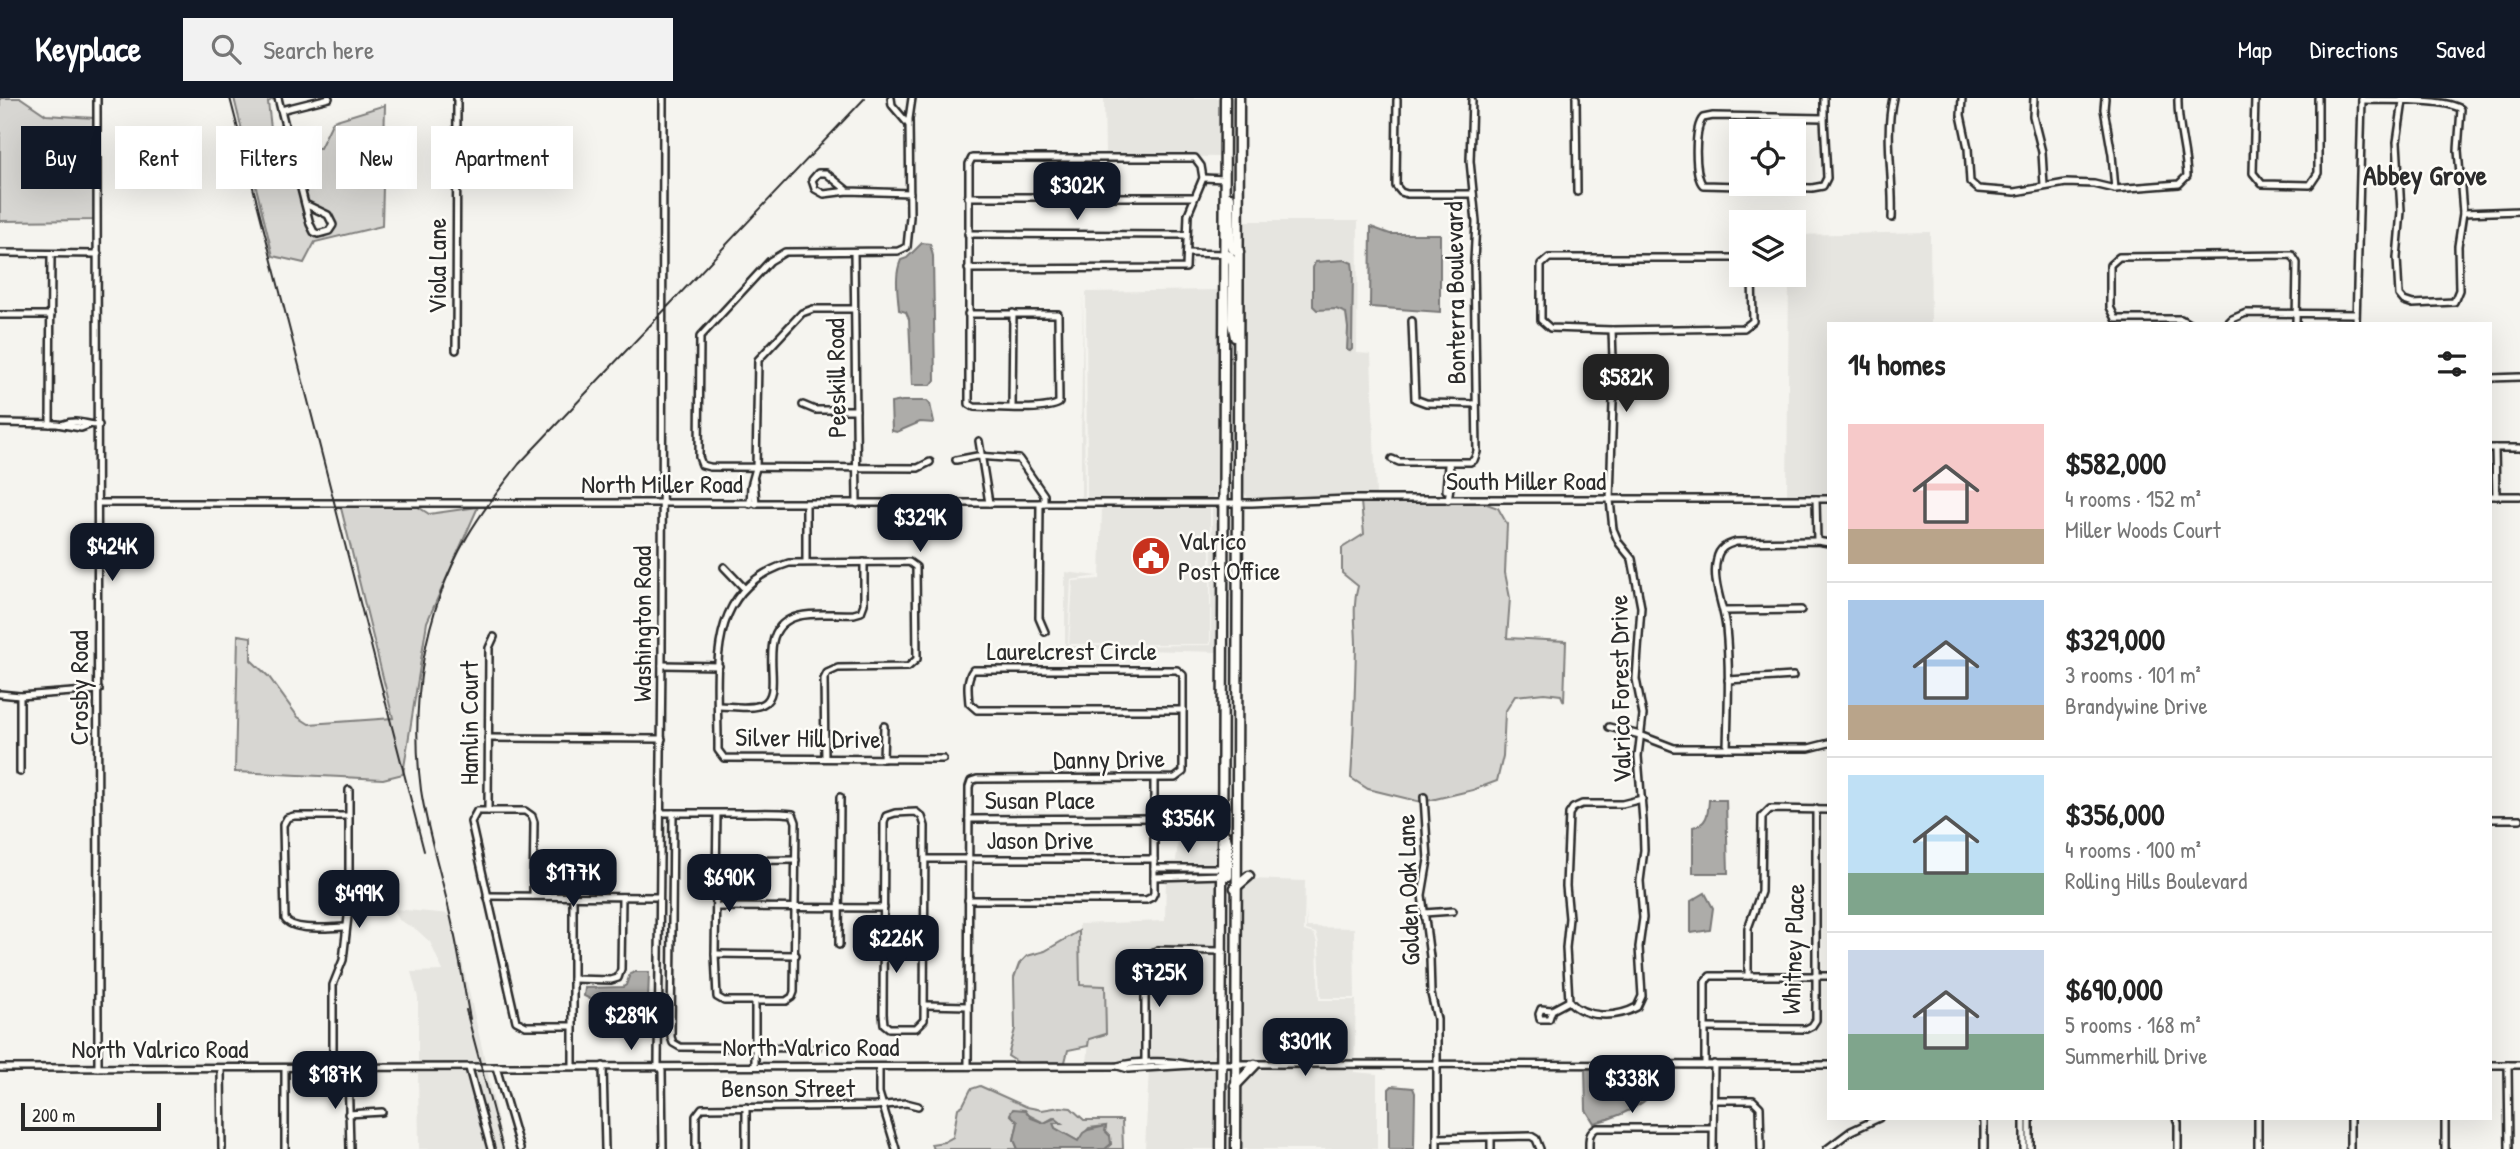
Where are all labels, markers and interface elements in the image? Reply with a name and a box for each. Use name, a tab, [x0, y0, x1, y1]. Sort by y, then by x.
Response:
search box	[183, 18, 673, 81]
text: Keyplace	[35, 27, 141, 71]
icon: search	[207, 30, 245, 68]
text: Search here	[263, 32, 374, 67]
text: Map	[2238, 33, 2272, 65]
text: Directions	[2310, 33, 2398, 65]
text: Saved	[2436, 33, 2485, 65]
map controls	[1729, 119, 1806, 287]
button: locate	[1729, 119, 1806, 196]
chip: Buy	[21, 126, 101, 189]
chip: Rent	[115, 126, 202, 189]
chip: Filters	[216, 126, 322, 189]
chip: New	[336, 126, 417, 189]
chip: Apartment	[431, 126, 573, 189]
district label: Abbey Grove	[2363, 156, 2488, 195]
pin: $302K	[1028, 162, 1126, 222]
text: $302K	[1049, 169, 1105, 200]
street label: Bonterra Boulevard	[1435, 201, 1474, 385]
button: layers	[1729, 210, 1806, 287]
street label: Viola Lane	[419, 218, 454, 314]
street label: Peeskill Road	[817, 318, 854, 438]
text: 14 homes	[1848, 344, 1946, 384]
icon: filters	[2433, 345, 2471, 383]
pin: $582K	[1577, 354, 1675, 414]
text: $582K	[1599, 361, 1653, 392]
text: $582,000	[2065, 443, 2166, 483]
icon: home	[1904, 452, 1988, 536]
street label: South Miller Road	[1446, 463, 1606, 498]
street label: North Miller Road	[581, 466, 743, 501]
text: 4 rooms · 152 m²	[2065, 483, 2201, 514]
pin: $329K	[871, 494, 969, 554]
text: $329K	[893, 501, 947, 532]
text: Miller Woods Court	[2065, 514, 2221, 545]
place label: Valrico Post Office	[1178, 523, 1280, 588]
pin: $424K	[63, 524, 161, 583]
text: $424K	[86, 530, 138, 561]
public building icon: Valrico Post Office	[1130, 535, 1172, 577]
street label: Washington Road	[624, 546, 659, 702]
street label: Valrico Forest Drive	[1600, 594, 1639, 784]
text: $329,000	[2065, 619, 2165, 659]
icon: home	[1904, 628, 1988, 712]
street label: Crosby Road	[61, 630, 96, 746]
street label: Laurelcrest Circle	[987, 633, 1157, 668]
text: 3 rooms · 101 m²	[2065, 659, 2201, 690]
street label: Hamlin Court	[451, 660, 486, 785]
text: Brandywine Drive	[2065, 690, 2208, 721]
street label: Silver Hill Drive	[735, 719, 881, 756]
street label: Danny Drive	[1053, 740, 1165, 777]
street label: Susan Place	[985, 782, 1095, 817]
text: $356,000	[2065, 794, 2165, 834]
pin: $356K	[1139, 796, 1237, 855]
text: $356K	[1162, 802, 1214, 833]
icon: home	[1904, 803, 1988, 887]
street label: Golden Oak Lane	[1387, 814, 1428, 966]
street label: Jason Drive	[987, 822, 1093, 857]
text: 4 rooms · 100 m²	[2065, 834, 2201, 865]
pin: $177K	[524, 850, 622, 909]
pin: $690K	[680, 854, 778, 914]
text: $177K	[546, 856, 600, 887]
text: $690K	[703, 861, 755, 892]
text: Rolling Hills Boulevard	[2065, 865, 2247, 896]
pin: $499K	[310, 870, 408, 930]
text: $499K	[334, 877, 384, 908]
street label: Whitney Place	[1773, 883, 1812, 1015]
pin: $226K	[847, 916, 945, 975]
text: $226K	[869, 922, 923, 953]
pin: $725K	[1110, 950, 1208, 1009]
text: $725K	[1131, 956, 1187, 987]
text: $690,000	[2065, 969, 2163, 1009]
icon: home	[1904, 978, 1988, 1062]
pin: $289K	[582, 992, 680, 1052]
text: $289K	[605, 999, 657, 1030]
text: 5 rooms · 168 m²	[2065, 1009, 2201, 1040]
pin: $301K	[1256, 1018, 1354, 1078]
text: $301K	[1279, 1025, 1331, 1056]
street label: North Valrico Road	[723, 1029, 899, 1064]
street label: North Valrico Road	[72, 1031, 248, 1066]
text: Summerhill Drive	[2065, 1040, 2207, 1071]
pin: $187K	[286, 1052, 384, 1111]
pin: $338K	[1583, 1056, 1681, 1115]
text: $187K	[308, 1058, 362, 1089]
text: $338K	[1605, 1062, 1659, 1093]
street label: Benson Street	[721, 1070, 856, 1105]
scale bar	[21, 1100, 161, 1132]
text: 200 m	[32, 1102, 75, 1128]

